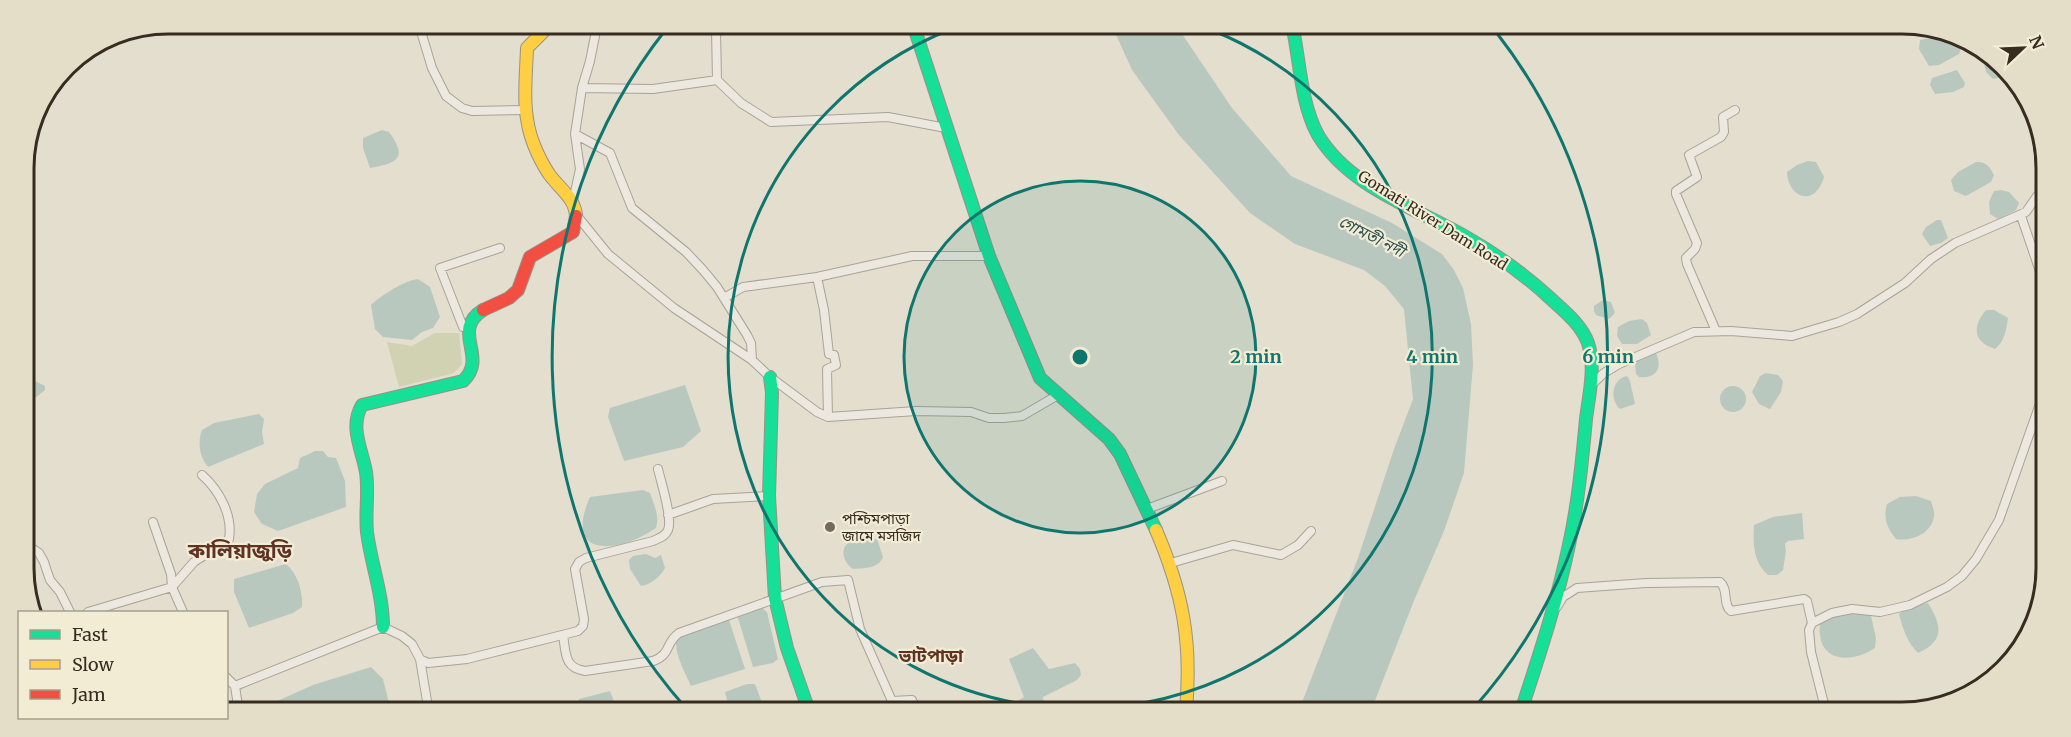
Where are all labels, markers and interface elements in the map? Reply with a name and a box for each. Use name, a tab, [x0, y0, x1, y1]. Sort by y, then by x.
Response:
north arrow	[1993, 18, 2053, 78]
text: N	[2025, 32, 2049, 52]
street label: Gomati River Dam Road	[1355, 166, 1511, 274]
water label: গোমতী নদী	[1336, 211, 1411, 262]
text: 2 min	[1230, 345, 1282, 368]
text: 4 min	[1406, 345, 1458, 368]
text: 6 min	[1582, 345, 1634, 368]
centre of rings	[1070, 347, 1090, 367]
place label: পশ্চিমপাড়া জামে মসজিদ	[841, 509, 922, 545]
marker: পশ্চিমপাড়া জামে মসজিদ	[823, 520, 837, 534]
district label: কালিয়াজুড়ি	[187, 537, 293, 564]
legend	[18, 611, 228, 719]
text: Fast	[72, 623, 108, 646]
district label: ভাটপাড়া	[898, 644, 964, 667]
text: Slow	[72, 653, 115, 676]
text: Jam	[71, 683, 106, 706]

